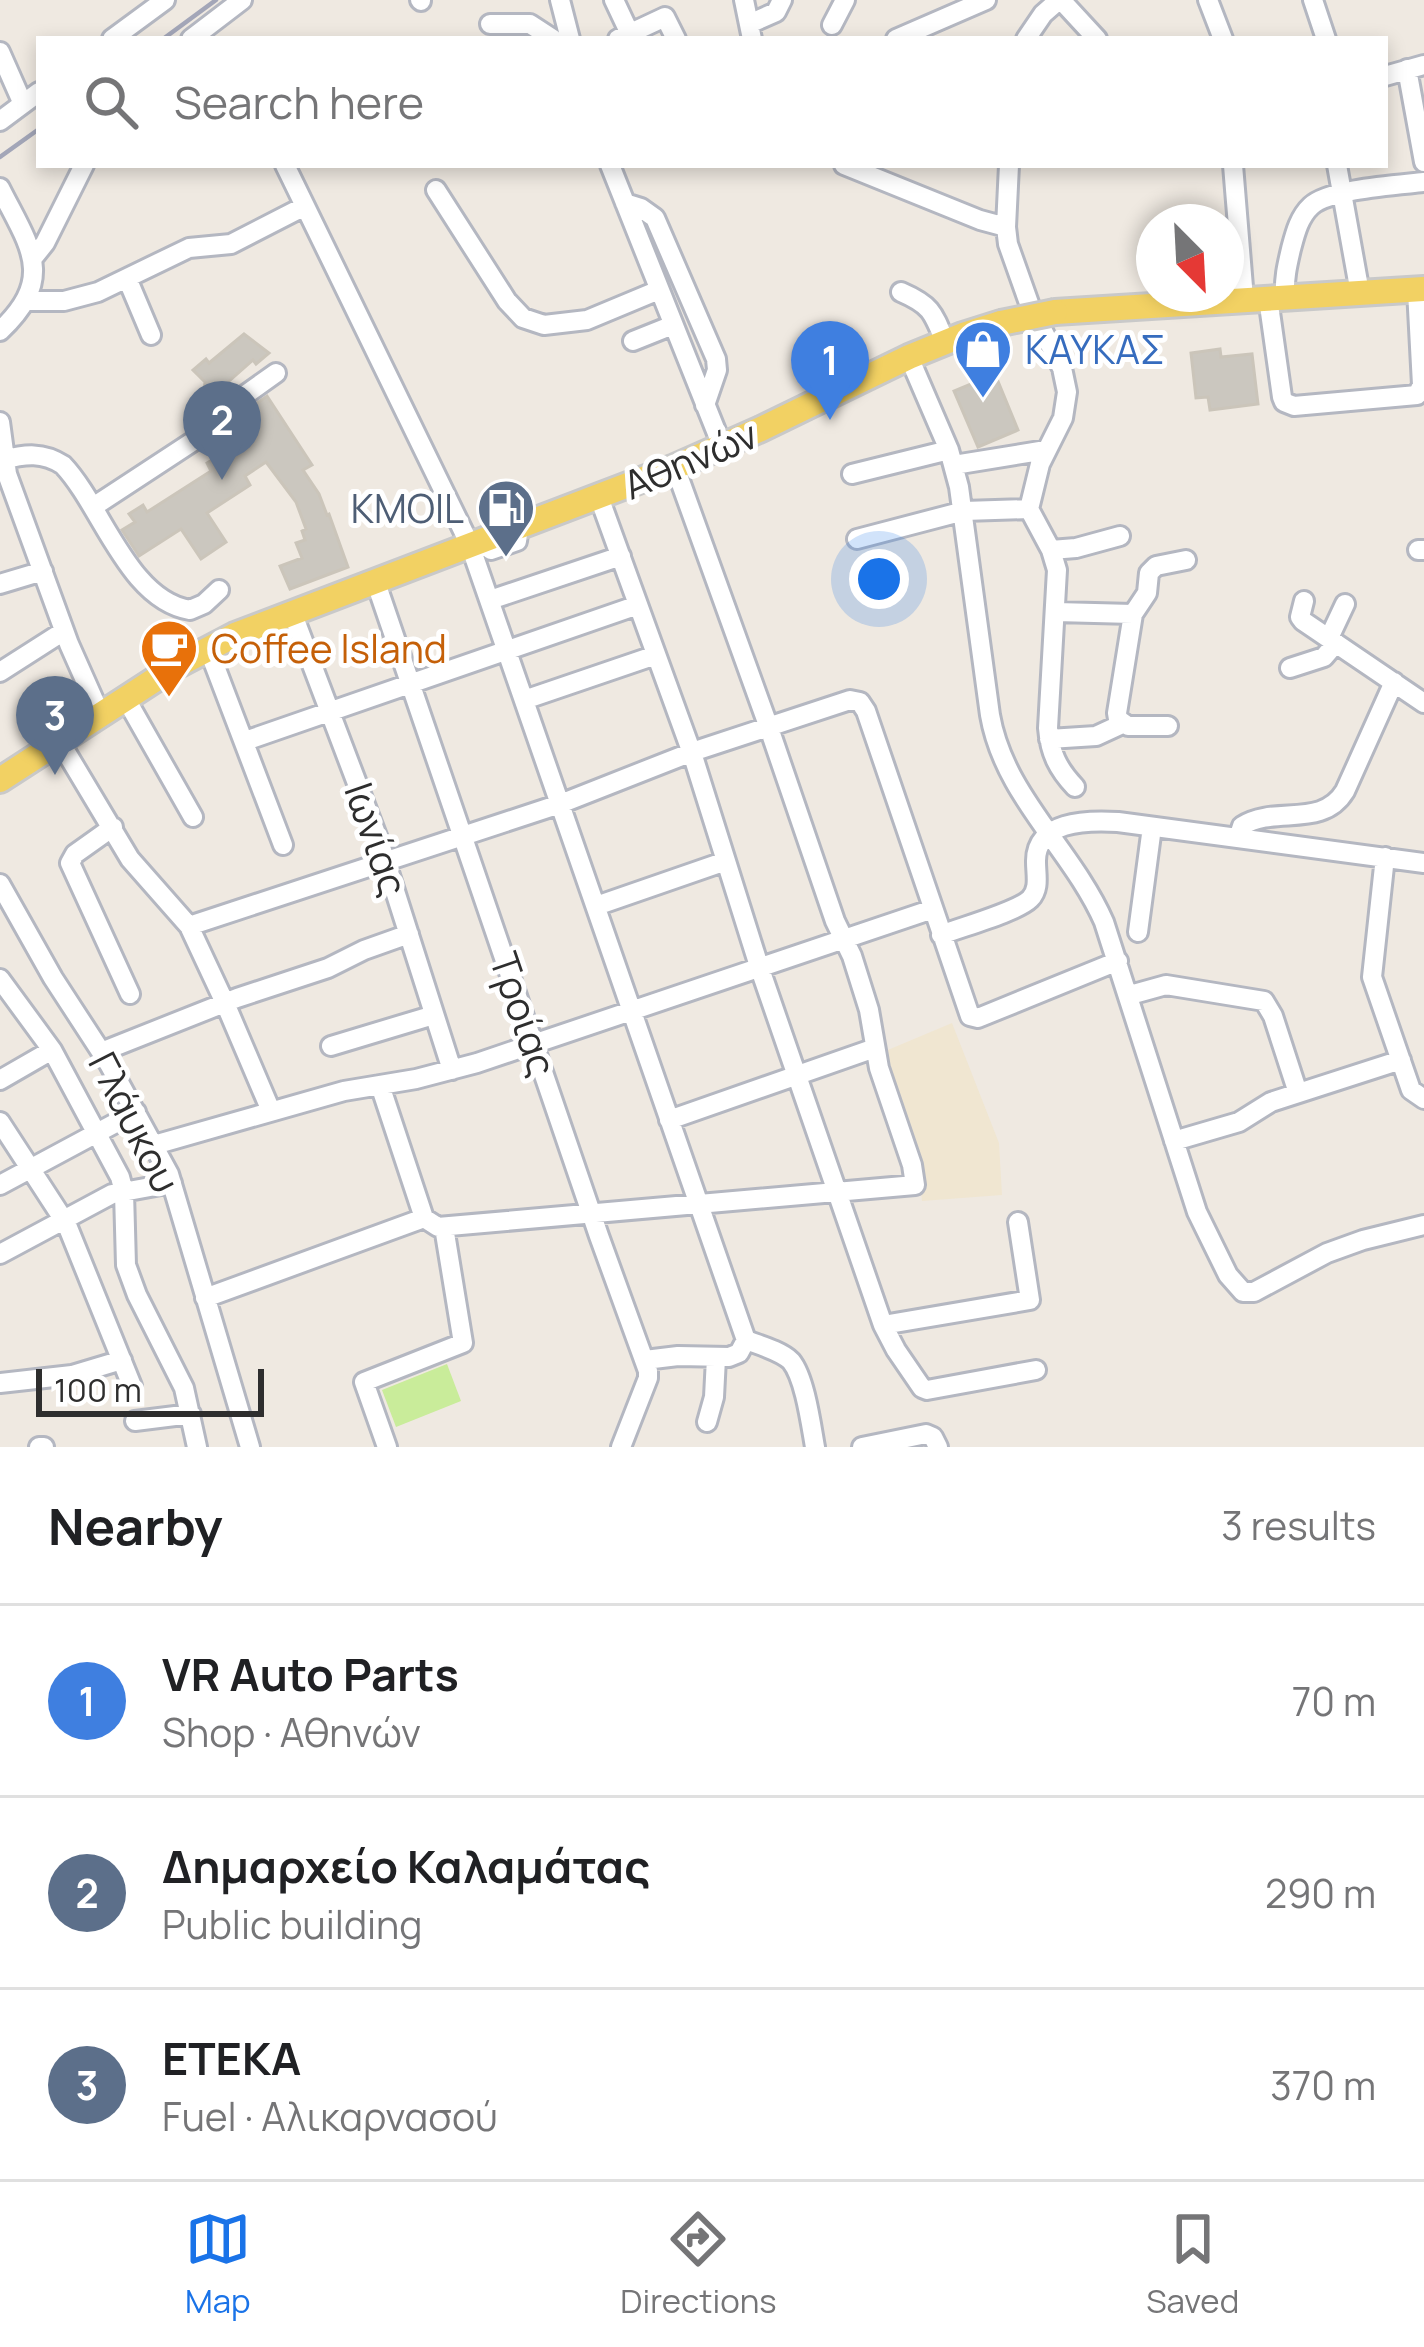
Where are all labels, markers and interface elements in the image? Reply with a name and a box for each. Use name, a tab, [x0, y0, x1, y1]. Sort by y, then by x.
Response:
search box	[36, 36, 1388, 168]
icon: search	[78, 69, 144, 135]
text: Search here	[174, 71, 424, 133]
north arrow	[1136, 204, 1244, 312]
shop icon: ΚΑΥΚΑΣ	[952, 318, 1014, 400]
pin: 1	[791, 321, 869, 420]
place label: ΚΑΥΚΑΣ	[1025, 322, 1165, 376]
pin: 2	[183, 381, 261, 480]
street label: Αθηνών	[615, 407, 766, 511]
fuel station icon: KMOIL	[475, 477, 537, 559]
place label: KMOIL	[351, 481, 464, 535]
your location	[849, 549, 909, 609]
cafe icon: Coffee Island	[138, 617, 200, 699]
place label: Coffee Island	[211, 621, 447, 675]
pin: 3	[16, 676, 94, 775]
street label: Ιωνίας	[333, 775, 421, 903]
street label: Τροίας	[478, 945, 570, 1083]
street label: Γλάυκου	[77, 1042, 193, 1202]
scale bar	[36, 1363, 264, 1416]
text: 100 m	[54, 1367, 142, 1412]
text: Nearby	[48, 1491, 223, 1560]
text: 3 results	[1221, 1498, 1376, 1552]
text: VR Auto Parts	[162, 1643, 459, 1705]
text: 1	[78, 1674, 96, 1728]
text: 70 m	[1292, 1674, 1376, 1728]
text: Shop · Αθηνών	[162, 1705, 421, 1759]
text: Δημαρχείο Καλαμάτας	[162, 1835, 650, 1897]
text: 2	[75, 1866, 99, 1920]
text: 290 m	[1265, 1866, 1376, 1920]
text: Public building	[162, 1897, 422, 1951]
text: ΕΤΕΚΑ	[162, 2027, 301, 2089]
text: 3	[76, 2058, 98, 2112]
text: 370 m	[1270, 2058, 1376, 2112]
text: Fuel · Αλικαρνασού	[162, 2089, 498, 2143]
tab: Map	[185, 2206, 251, 2323]
tab: Directions	[620, 2206, 777, 2323]
tab: Saved	[1146, 2206, 1239, 2323]

